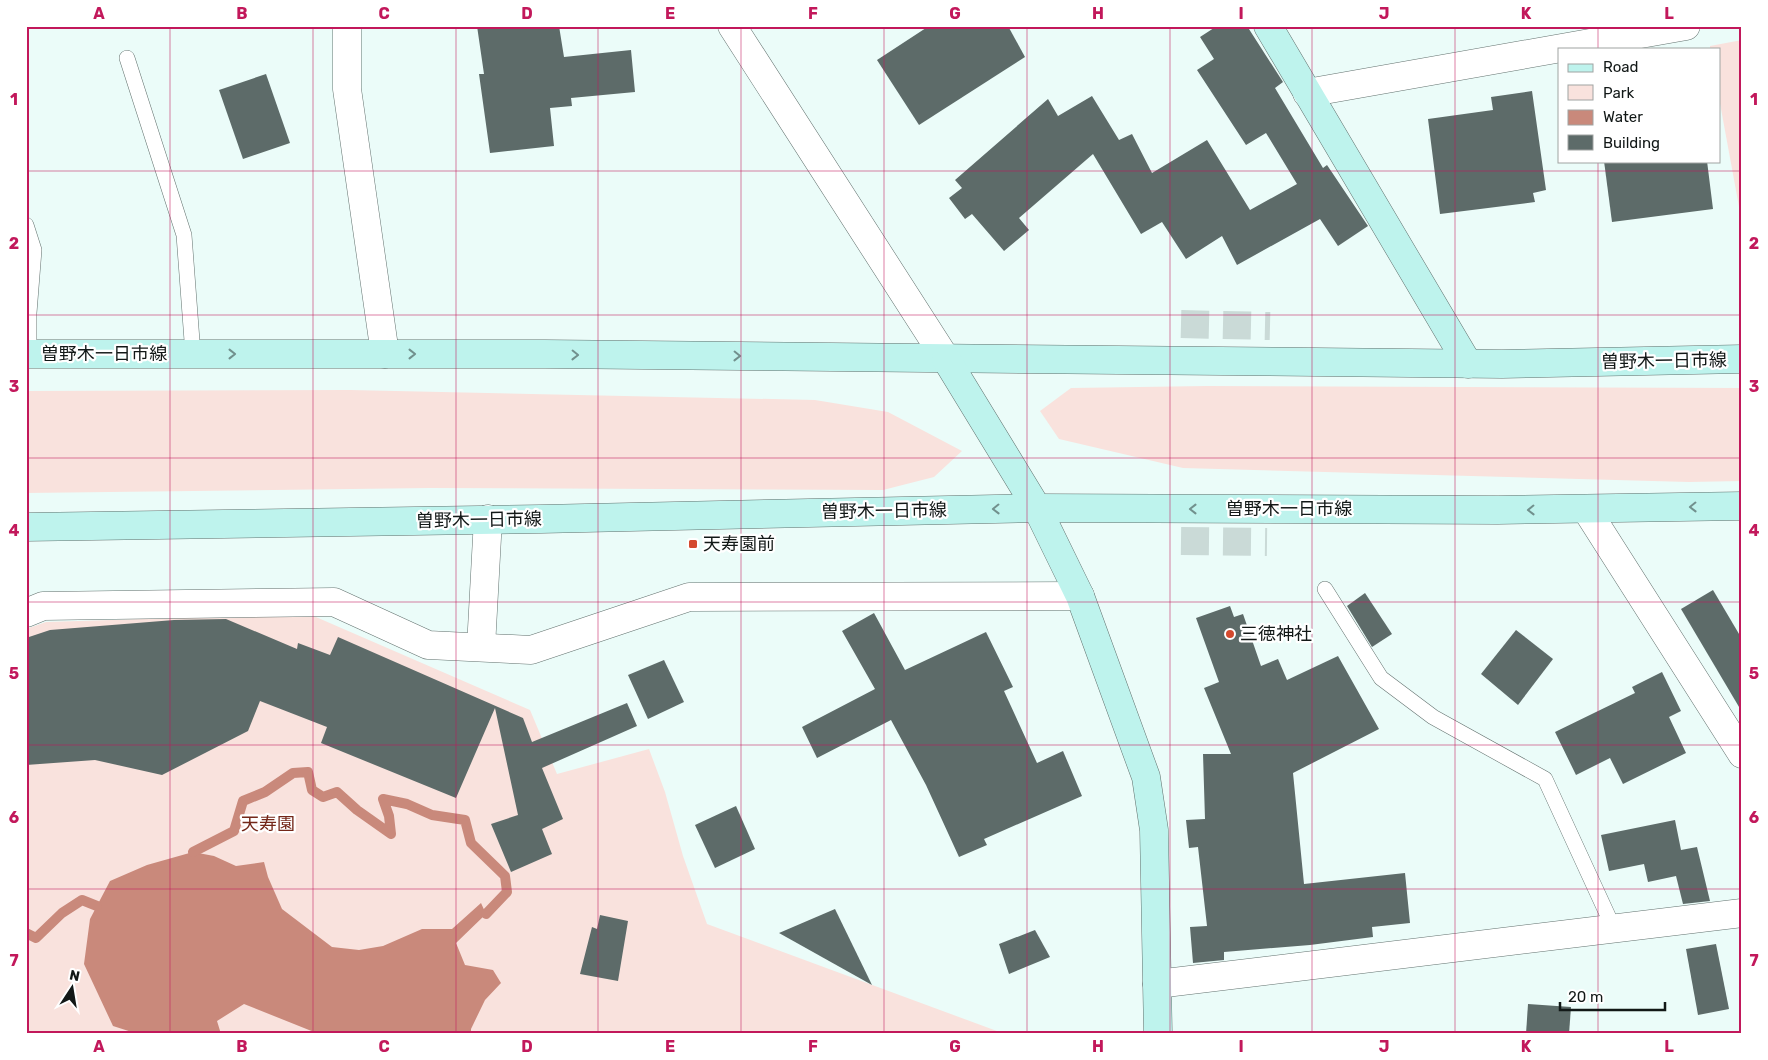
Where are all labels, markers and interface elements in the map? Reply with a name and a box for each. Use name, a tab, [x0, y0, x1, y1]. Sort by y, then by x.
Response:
text: A	[93, 4, 105, 23]
text: B	[236, 4, 248, 23]
text: C	[378, 4, 390, 23]
text: D	[521, 4, 533, 23]
text: E	[665, 4, 675, 23]
text: F	[808, 4, 818, 23]
text: G	[949, 4, 961, 23]
text: H	[1092, 4, 1104, 23]
text: I	[1238, 4, 1244, 23]
text: J	[1379, 4, 1389, 23]
text: K	[1521, 4, 1532, 23]
text: L	[1664, 4, 1674, 23]
legend	[1558, 48, 1720, 162]
text: Road	[1603, 58, 1639, 76]
text: Park	[1603, 84, 1634, 102]
text: 1	[10, 90, 18, 109]
text: 1	[1750, 90, 1758, 109]
text: Water	[1603, 108, 1643, 126]
text: Building	[1603, 134, 1660, 152]
text: 2	[9, 234, 19, 253]
text: 2	[1749, 234, 1759, 253]
street label: 曽野木一日市線	[41, 343, 167, 365]
one-way arrow	[229, 349, 237, 359]
one-way arrow	[409, 349, 417, 359]
street label: 曽野木一日市線	[1601, 349, 1727, 373]
one-way arrow	[572, 350, 579, 360]
one-way arrow	[734, 351, 742, 362]
text: 3	[9, 377, 19, 396]
text: 3	[1749, 377, 1759, 396]
street label: 曽野木一日市線	[1226, 498, 1352, 520]
street label: 曽野木一日市線	[821, 499, 947, 523]
one-way arrow	[1689, 502, 1696, 512]
one-way arrow	[991, 504, 999, 514]
one-way arrow	[1189, 504, 1196, 514]
one-way arrow	[1526, 505, 1534, 515]
street label: 曽野木一日市線	[416, 508, 542, 532]
text: 4	[9, 521, 20, 540]
text: 4	[1749, 521, 1760, 540]
place label: 天寿園前	[703, 533, 775, 555]
marker: 天寿園前	[687, 538, 699, 550]
place label: 三徳神社	[1240, 623, 1312, 645]
marker: 三徳神社	[1224, 628, 1236, 640]
text: 5	[9, 664, 19, 683]
text: 5	[1749, 664, 1759, 683]
text: 6	[9, 808, 19, 827]
text: 6	[1749, 808, 1759, 827]
park label: 天寿園	[241, 813, 295, 835]
text: 7	[9, 951, 19, 970]
text: 7	[1749, 951, 1759, 970]
north arrow	[48, 962, 98, 1012]
text: N	[68, 966, 81, 985]
scale bar	[1560, 980, 1666, 1012]
text: 20 m	[1568, 988, 1603, 1006]
text: A	[93, 1037, 105, 1056]
text: B	[236, 1037, 248, 1056]
text: C	[378, 1037, 390, 1056]
text: D	[521, 1037, 533, 1056]
text: E	[665, 1037, 675, 1056]
text: F	[808, 1037, 818, 1056]
text: G	[949, 1037, 961, 1056]
text: H	[1092, 1037, 1104, 1056]
text: I	[1238, 1037, 1244, 1056]
text: J	[1379, 1037, 1389, 1056]
text: K	[1521, 1037, 1532, 1056]
text: L	[1664, 1037, 1674, 1056]

